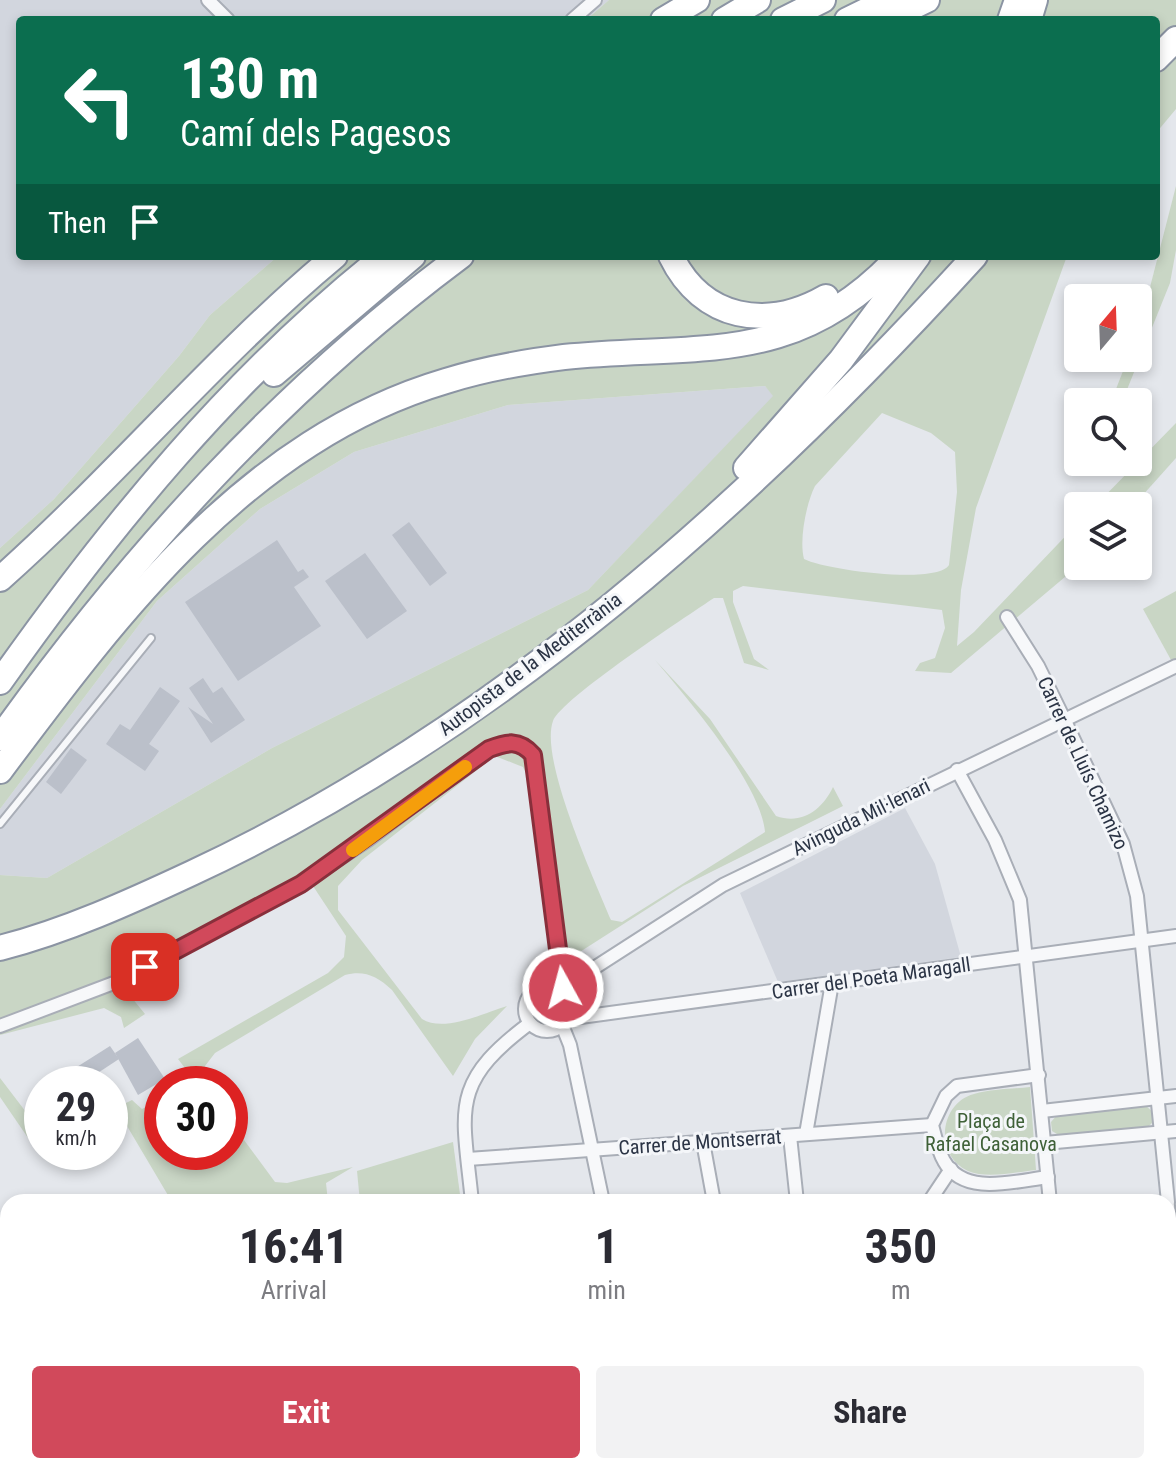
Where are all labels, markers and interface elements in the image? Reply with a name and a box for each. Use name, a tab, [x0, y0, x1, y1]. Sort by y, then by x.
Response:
text: 130 m	[180, 46, 319, 112]
icon: left	[48, 48, 152, 152]
text: Camí dels Pagesos	[180, 113, 452, 155]
icon: arrive	[123, 200, 167, 244]
text: Then	[48, 205, 107, 240]
north arrow	[1064, 284, 1152, 372]
map controls	[1064, 284, 1152, 580]
button: search	[1064, 388, 1152, 476]
button: layers	[1064, 492, 1152, 580]
street label: Autopista de la Mediterrània	[434, 587, 626, 741]
street label: Carrer de Lluís Chamizo	[1032, 673, 1134, 853]
street label: Avinguda Mil·lenari	[788, 773, 934, 861]
pin	[111, 933, 179, 1001]
icon: arrive	[123, 945, 167, 989]
position arrow	[521, 946, 605, 1030]
street label: Carrer del Poeta Maragall	[770, 952, 972, 1004]
speed limit sign: 30	[144, 1066, 248, 1170]
text: 29	[56, 1084, 96, 1131]
park label: Plaça de Rafael Casanova	[925, 1109, 1057, 1156]
street label: Carrer de Montserrat	[618, 1124, 782, 1160]
text: km/h	[55, 1126, 97, 1150]
text: 16:41	[239, 1218, 349, 1275]
text: 1	[595, 1218, 619, 1275]
text: 350	[864, 1218, 937, 1275]
text: Arrival	[261, 1275, 327, 1305]
text: min	[588, 1275, 626, 1305]
text: m	[891, 1275, 911, 1305]
button: Exit	[32, 1366, 580, 1458]
button: Share	[596, 1366, 1144, 1458]

